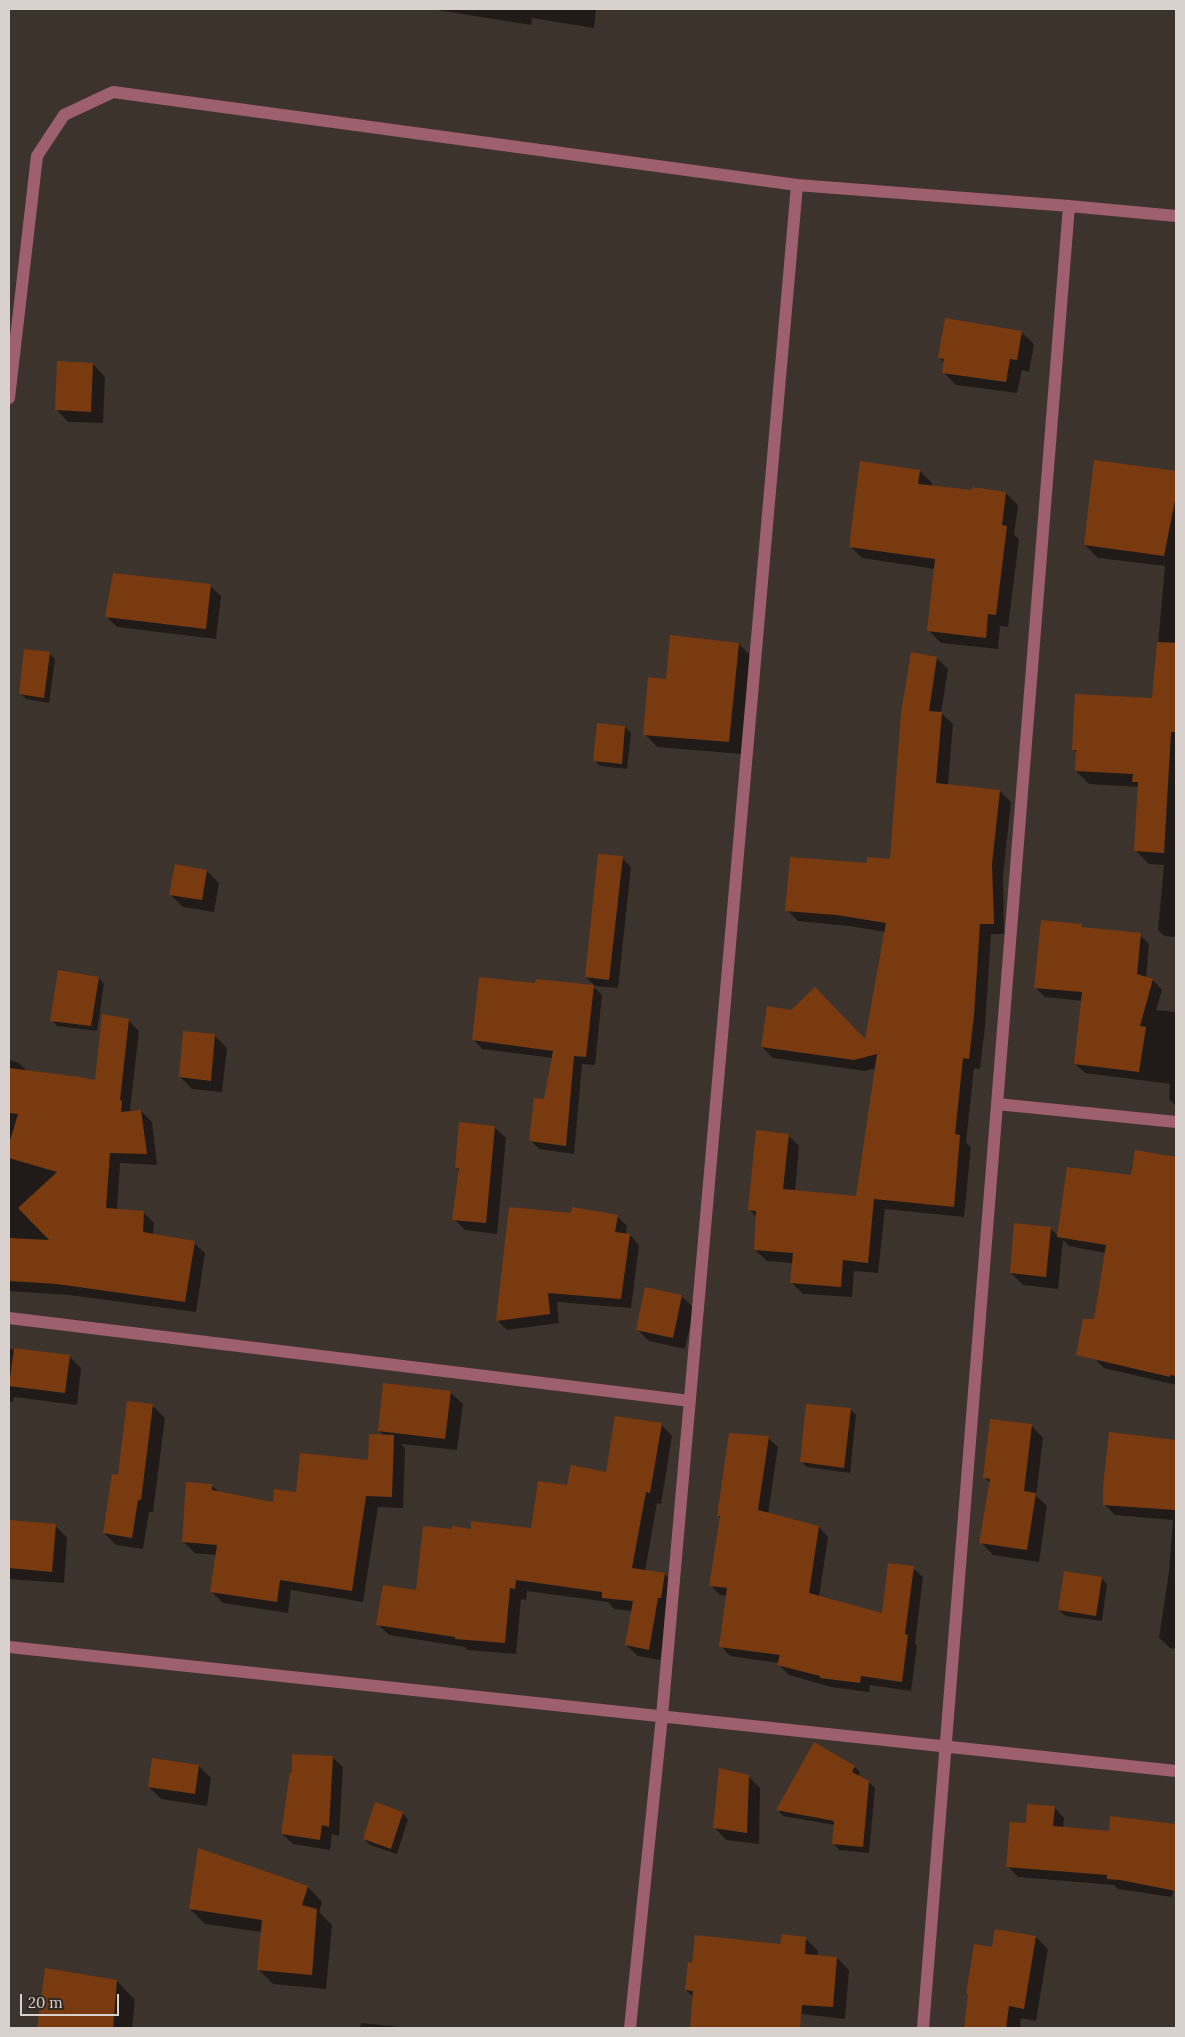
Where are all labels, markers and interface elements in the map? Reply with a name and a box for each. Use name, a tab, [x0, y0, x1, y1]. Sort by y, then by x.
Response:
scale bar	[22, 1984, 121, 2016]
text: 20 m	[28, 1993, 63, 2012]

